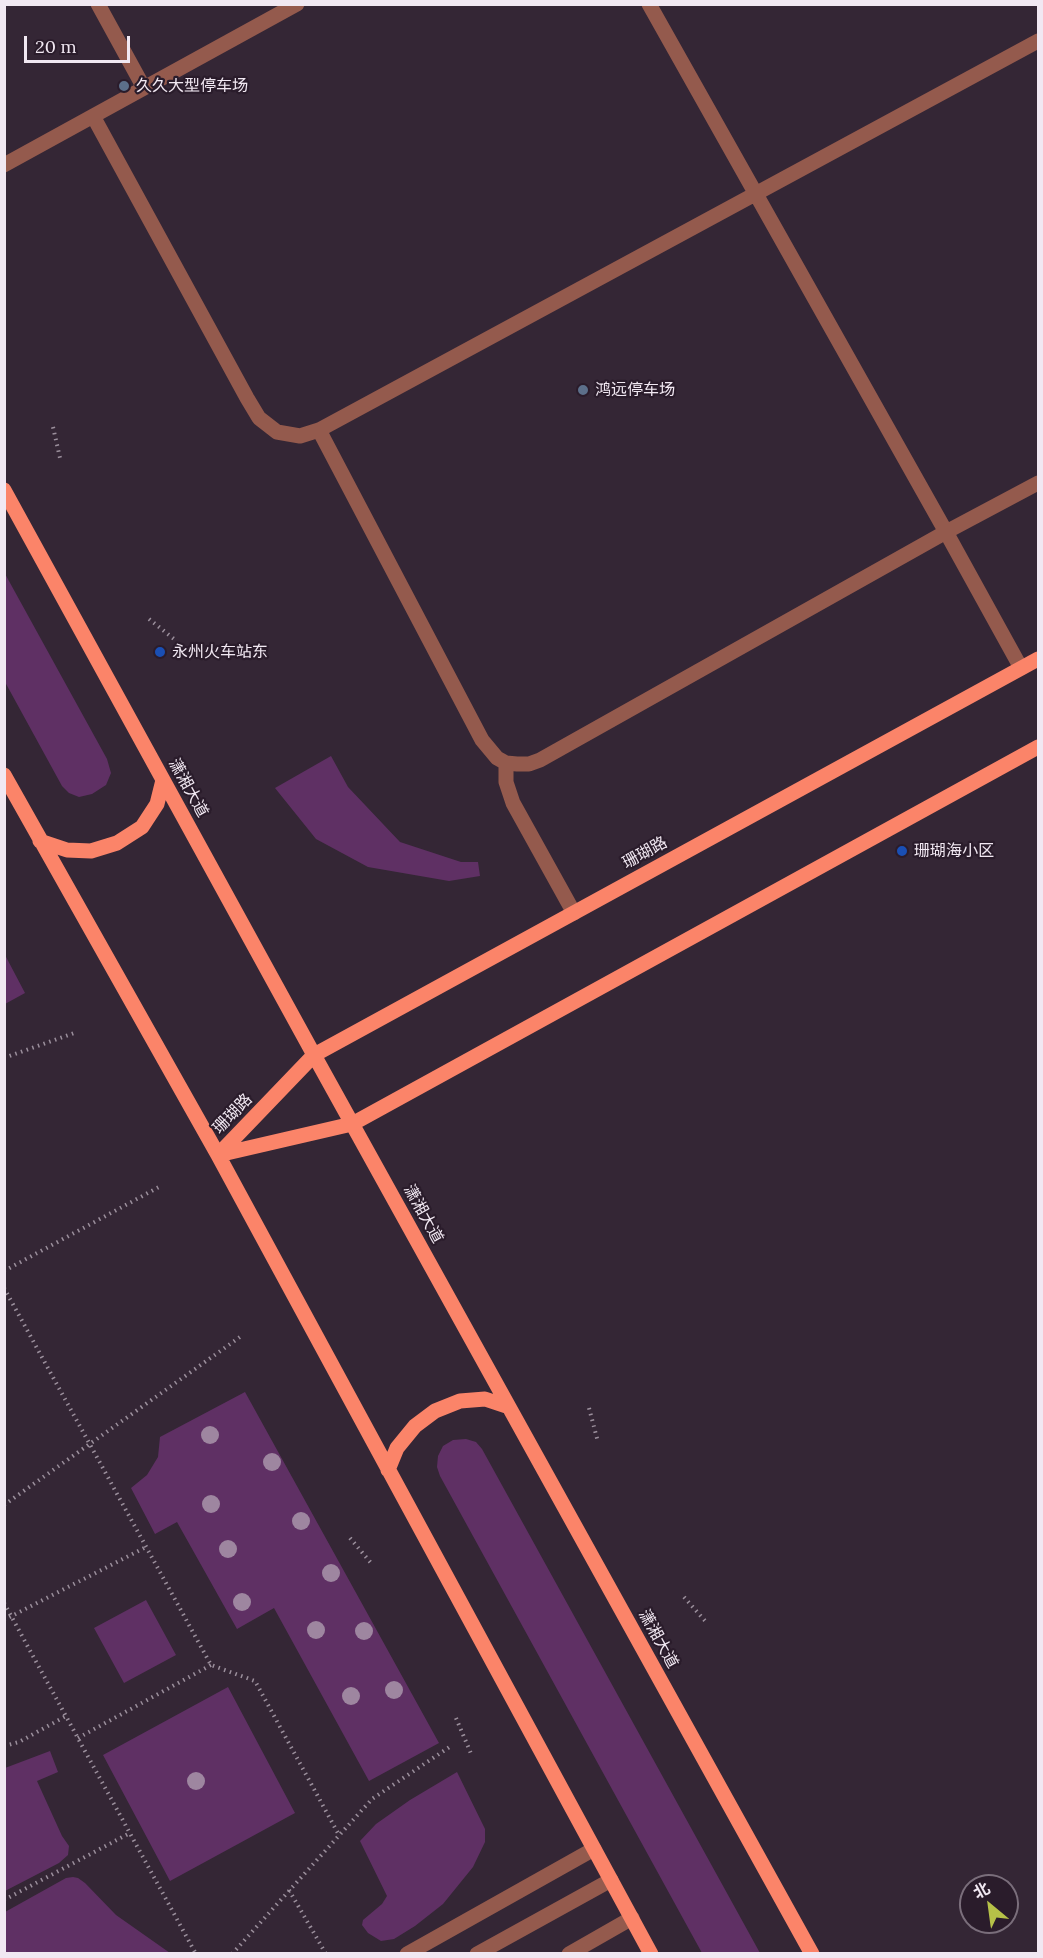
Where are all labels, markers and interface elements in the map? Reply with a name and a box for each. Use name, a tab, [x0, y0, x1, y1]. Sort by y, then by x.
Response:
scale bar	[27, 24, 134, 62]
text: 20 m	[35, 35, 77, 58]
place label: 久久大型停车场	[136, 76, 248, 96]
marker: 久久大型停车场	[117, 79, 131, 93]
place label: 鸿远停车场	[595, 380, 675, 400]
marker: 鸿远停车场	[576, 383, 590, 397]
place label: 永州火车站东	[172, 642, 268, 662]
marker: 永州火车站东	[153, 645, 167, 659]
street label: 潇湘大道	[164, 755, 212, 821]
street label: 珊瑚路	[619, 833, 671, 873]
place label: 珊瑚海小区	[914, 841, 994, 861]
marker: 珊瑚海小区	[895, 844, 909, 858]
street label: 珊瑚路	[209, 1090, 257, 1138]
street label: 潇湘大道	[399, 1181, 447, 1247]
street label: 潇湘大道	[634, 1606, 682, 1672]
north arrow	[959, 1874, 1019, 1934]
text: 北	[969, 1877, 993, 1903]

